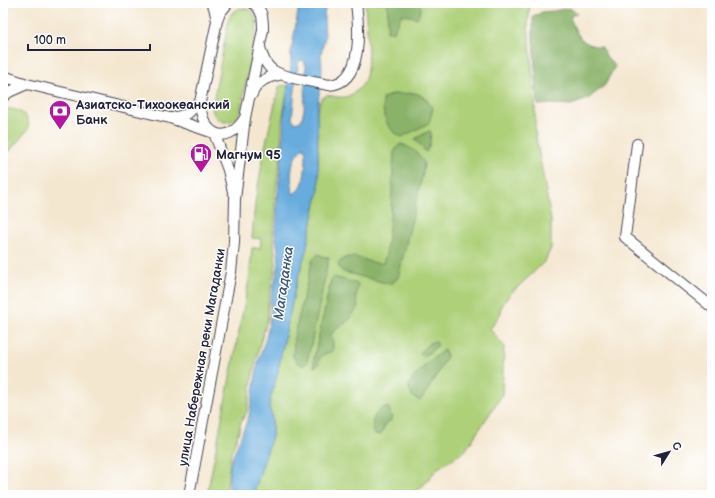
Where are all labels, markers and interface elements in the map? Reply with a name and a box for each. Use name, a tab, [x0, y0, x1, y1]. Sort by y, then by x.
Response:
scale bar	[28, 26, 150, 52]
text: 100 m	[34, 33, 66, 48]
place label: Азиатско-Тихоокеанский Банк	[75, 97, 230, 128]
bank icon: Азиатско-Тихоокеанский Банк	[47, 98, 73, 131]
fuel station icon: Магнум 95	[188, 141, 214, 174]
place label: Магнум 95	[216, 147, 281, 163]
water label: Магаданка	[270, 245, 297, 321]
street label: улица Набережная реки Магаданки	[175, 247, 229, 467]
north arrow	[649, 432, 689, 472]
text: С	[669, 439, 684, 454]

